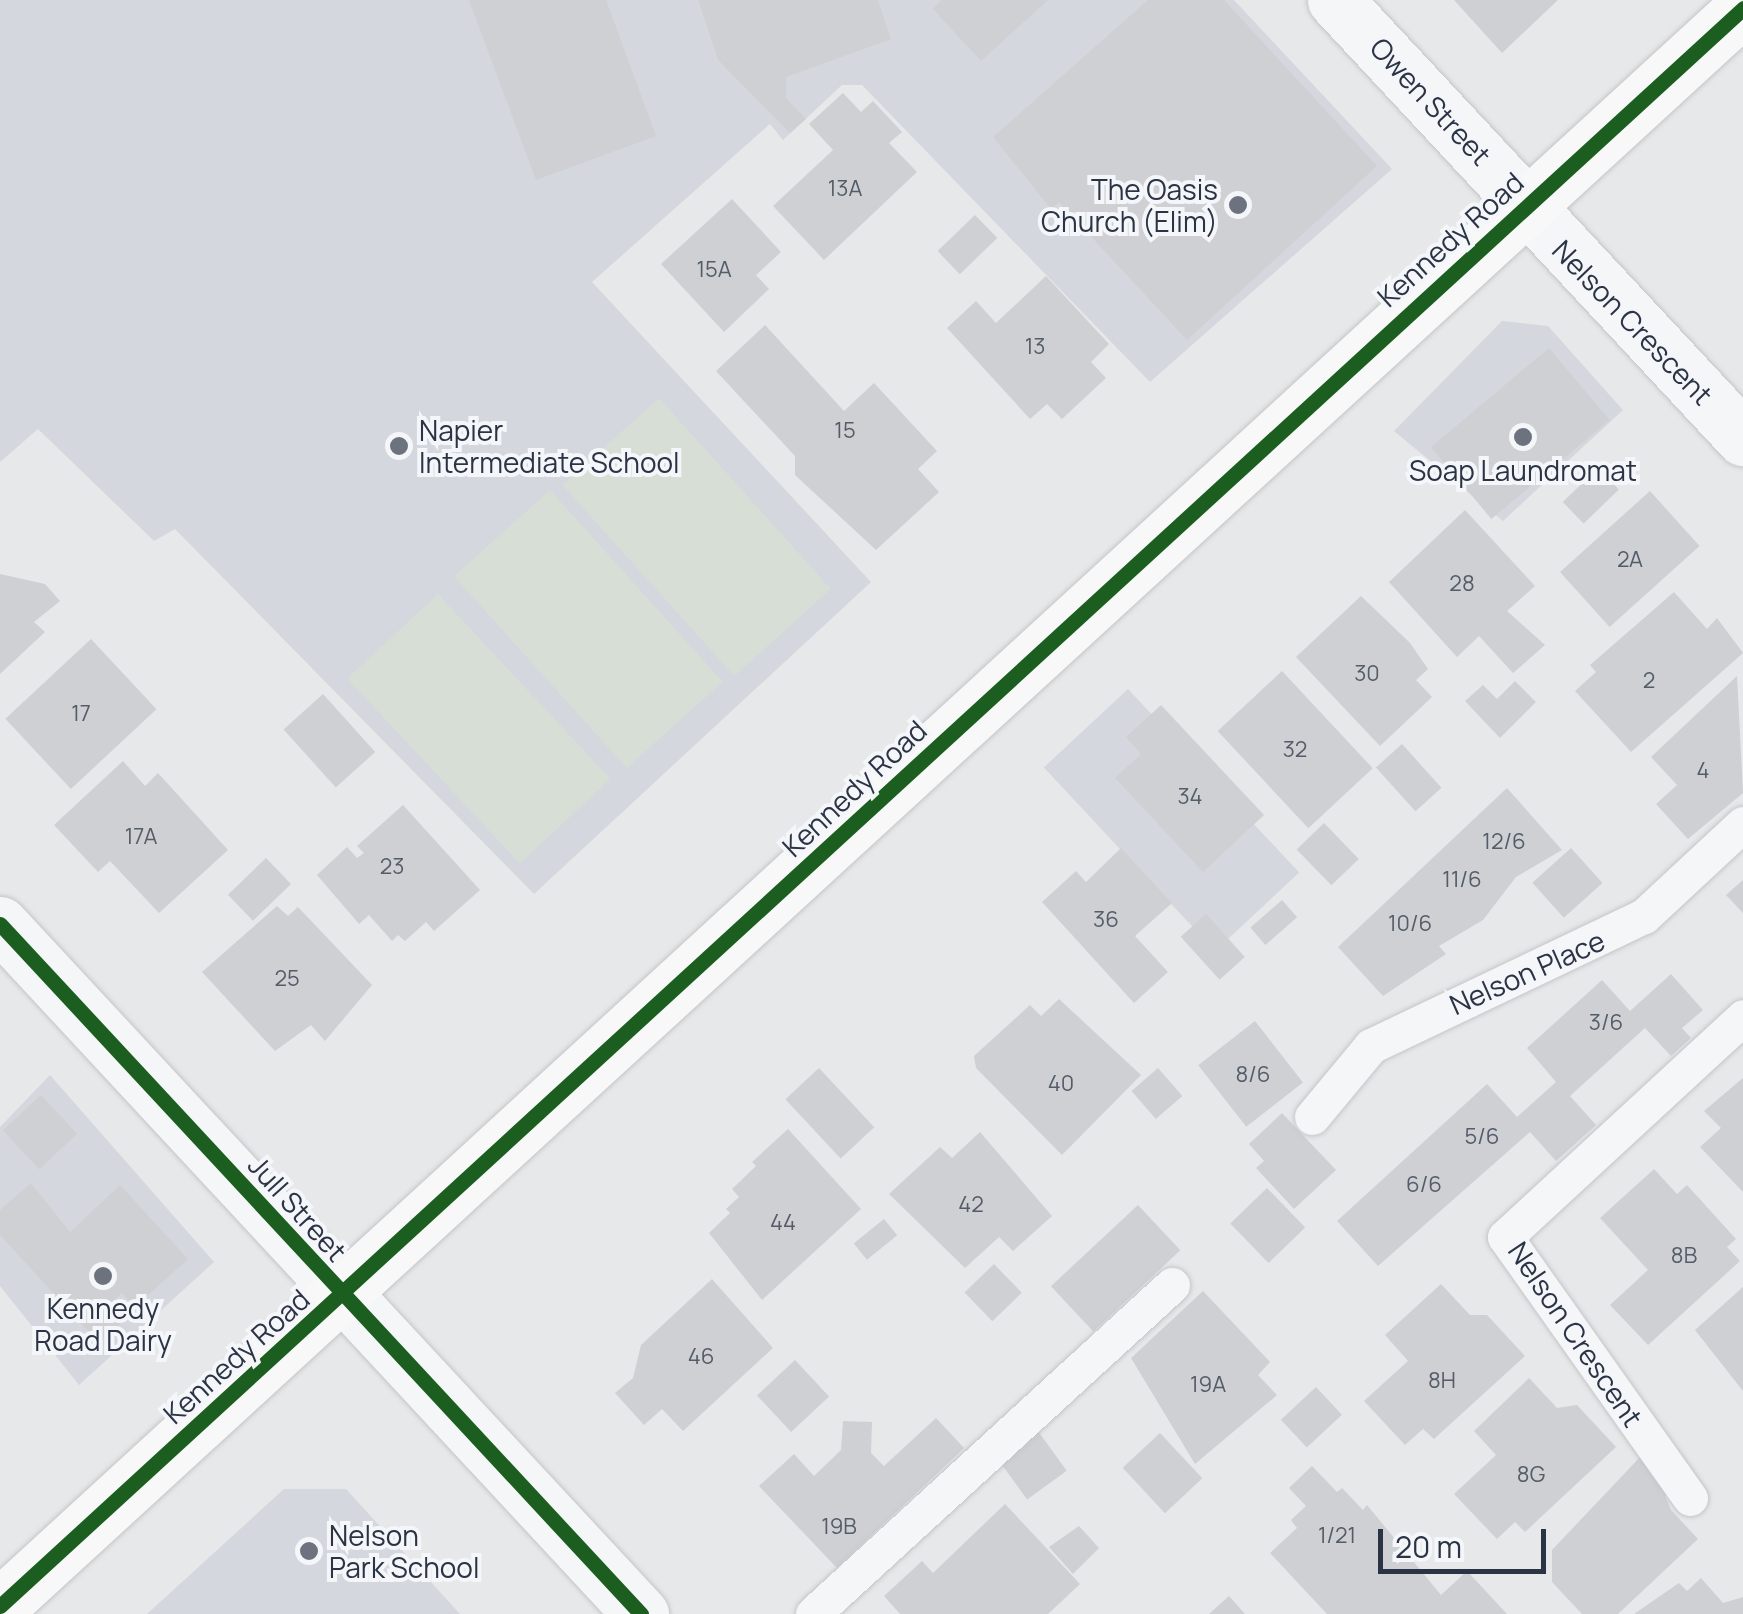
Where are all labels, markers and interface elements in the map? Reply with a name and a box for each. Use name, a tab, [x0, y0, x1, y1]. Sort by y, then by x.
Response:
street label: Owen Street	[1364, 30, 1498, 172]
street label: Kennedy Road	[1370, 165, 1530, 313]
place label: The Oasis Church (Elim)	[1041, 172, 1218, 238]
house number: 13A	[828, 176, 862, 202]
marker: The Oasis Church (Elim)	[1227, 194, 1249, 216]
street label: Nelson Crescent	[1546, 233, 1720, 411]
house number: 15A	[696, 257, 732, 283]
house number: 13	[1025, 334, 1045, 360]
place label: Napier Intermediate School	[419, 413, 680, 479]
house number: 15	[834, 418, 856, 444]
marker: Soap Laundromat	[1512, 426, 1534, 448]
marker: Napier Intermediate School	[388, 435, 410, 457]
place label: Soap Laundromat	[1409, 453, 1637, 487]
house number: 2A	[1617, 547, 1643, 573]
house number: 28	[1449, 571, 1475, 597]
house number: 30	[1354, 661, 1380, 687]
house number: 2	[1643, 668, 1655, 694]
house number: 17	[71, 701, 91, 727]
street label: Kennedy Road	[775, 713, 933, 863]
house number: 32	[1283, 737, 1307, 763]
house number: 4	[1697, 758, 1709, 784]
house number: 34	[1177, 784, 1203, 810]
house number: 17A	[125, 824, 157, 850]
house number: 12/6	[1482, 829, 1526, 855]
house number: 23	[380, 854, 404, 880]
house number: 11/6	[1442, 867, 1482, 893]
house number: 36	[1093, 907, 1119, 933]
house number: 10/6	[1388, 911, 1432, 937]
street label: Nelson Place	[1444, 923, 1610, 1021]
house number: 25	[274, 966, 300, 992]
house number: 3/6	[1589, 1010, 1623, 1036]
house number: 8/6	[1236, 1062, 1270, 1088]
house number: 40	[1048, 1071, 1074, 1097]
house number: 5/6	[1465, 1124, 1499, 1150]
street label: Jull Street	[242, 1148, 354, 1268]
house number: 6/6	[1406, 1172, 1442, 1198]
house number: 42	[958, 1192, 984, 1218]
house number: 44	[770, 1210, 796, 1236]
street label: Nelson Crescent	[1502, 1235, 1650, 1433]
house number: 8B	[1671, 1243, 1697, 1269]
marker: Kennedy Road Dairy	[92, 1265, 114, 1287]
street label: Kennedy Road	[156, 1282, 316, 1430]
place label: Kennedy Road Dairy	[34, 1291, 172, 1357]
house number: 46	[688, 1344, 714, 1370]
house number: 8H	[1428, 1368, 1456, 1394]
house number: 19A	[1190, 1372, 1226, 1398]
house number: 8G	[1517, 1462, 1545, 1488]
scale bar	[1383, 1509, 1550, 1571]
house number: 19B	[821, 1514, 857, 1540]
place label: Nelson Park School	[329, 1518, 479, 1584]
house number: 1/21	[1318, 1523, 1356, 1549]
text: 20 m	[1395, 1526, 1462, 1567]
marker: Nelson Park School	[298, 1540, 320, 1562]

